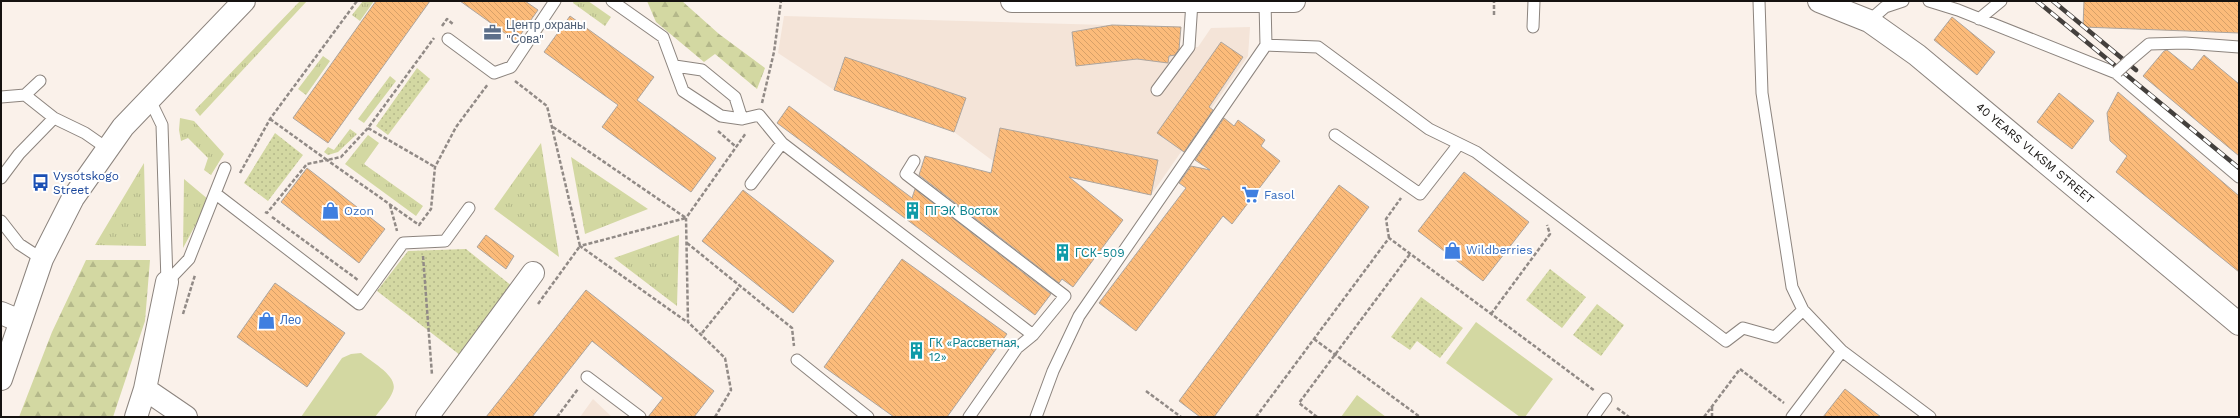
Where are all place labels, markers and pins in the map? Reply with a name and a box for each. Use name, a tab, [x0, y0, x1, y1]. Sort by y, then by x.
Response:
place label: Центр охраны "Сова"	[506, 18, 586, 46]
office icon: Центр охраны "Сова"	[483, 22, 503, 42]
place label: Vysotskogo Street	[53, 169, 119, 197]
bus stop icon: Vysotskogo Street	[30, 173, 50, 193]
supermarket icon: Fasol	[1241, 185, 1261, 205]
place label: Fasol	[1264, 188, 1295, 202]
shop icon: Ozon	[321, 201, 341, 221]
building icon: ПГЭК Восток	[902, 201, 922, 221]
place label: Ozon	[344, 204, 374, 218]
place label: ПГЭК Восток	[925, 204, 999, 218]
shop icon: Wildberries	[1443, 240, 1463, 260]
building icon: ГСК-509	[1052, 243, 1072, 263]
place label: Wildberries	[1466, 243, 1533, 257]
place label: ГСК-509	[1075, 246, 1125, 260]
shop icon: Лео	[257, 310, 277, 330]
place label: Лео	[280, 313, 302, 327]
place label: ГК «Рассветная, 12»	[929, 336, 1020, 364]
building icon: ГК «Рассветная, 12»	[906, 340, 926, 360]

